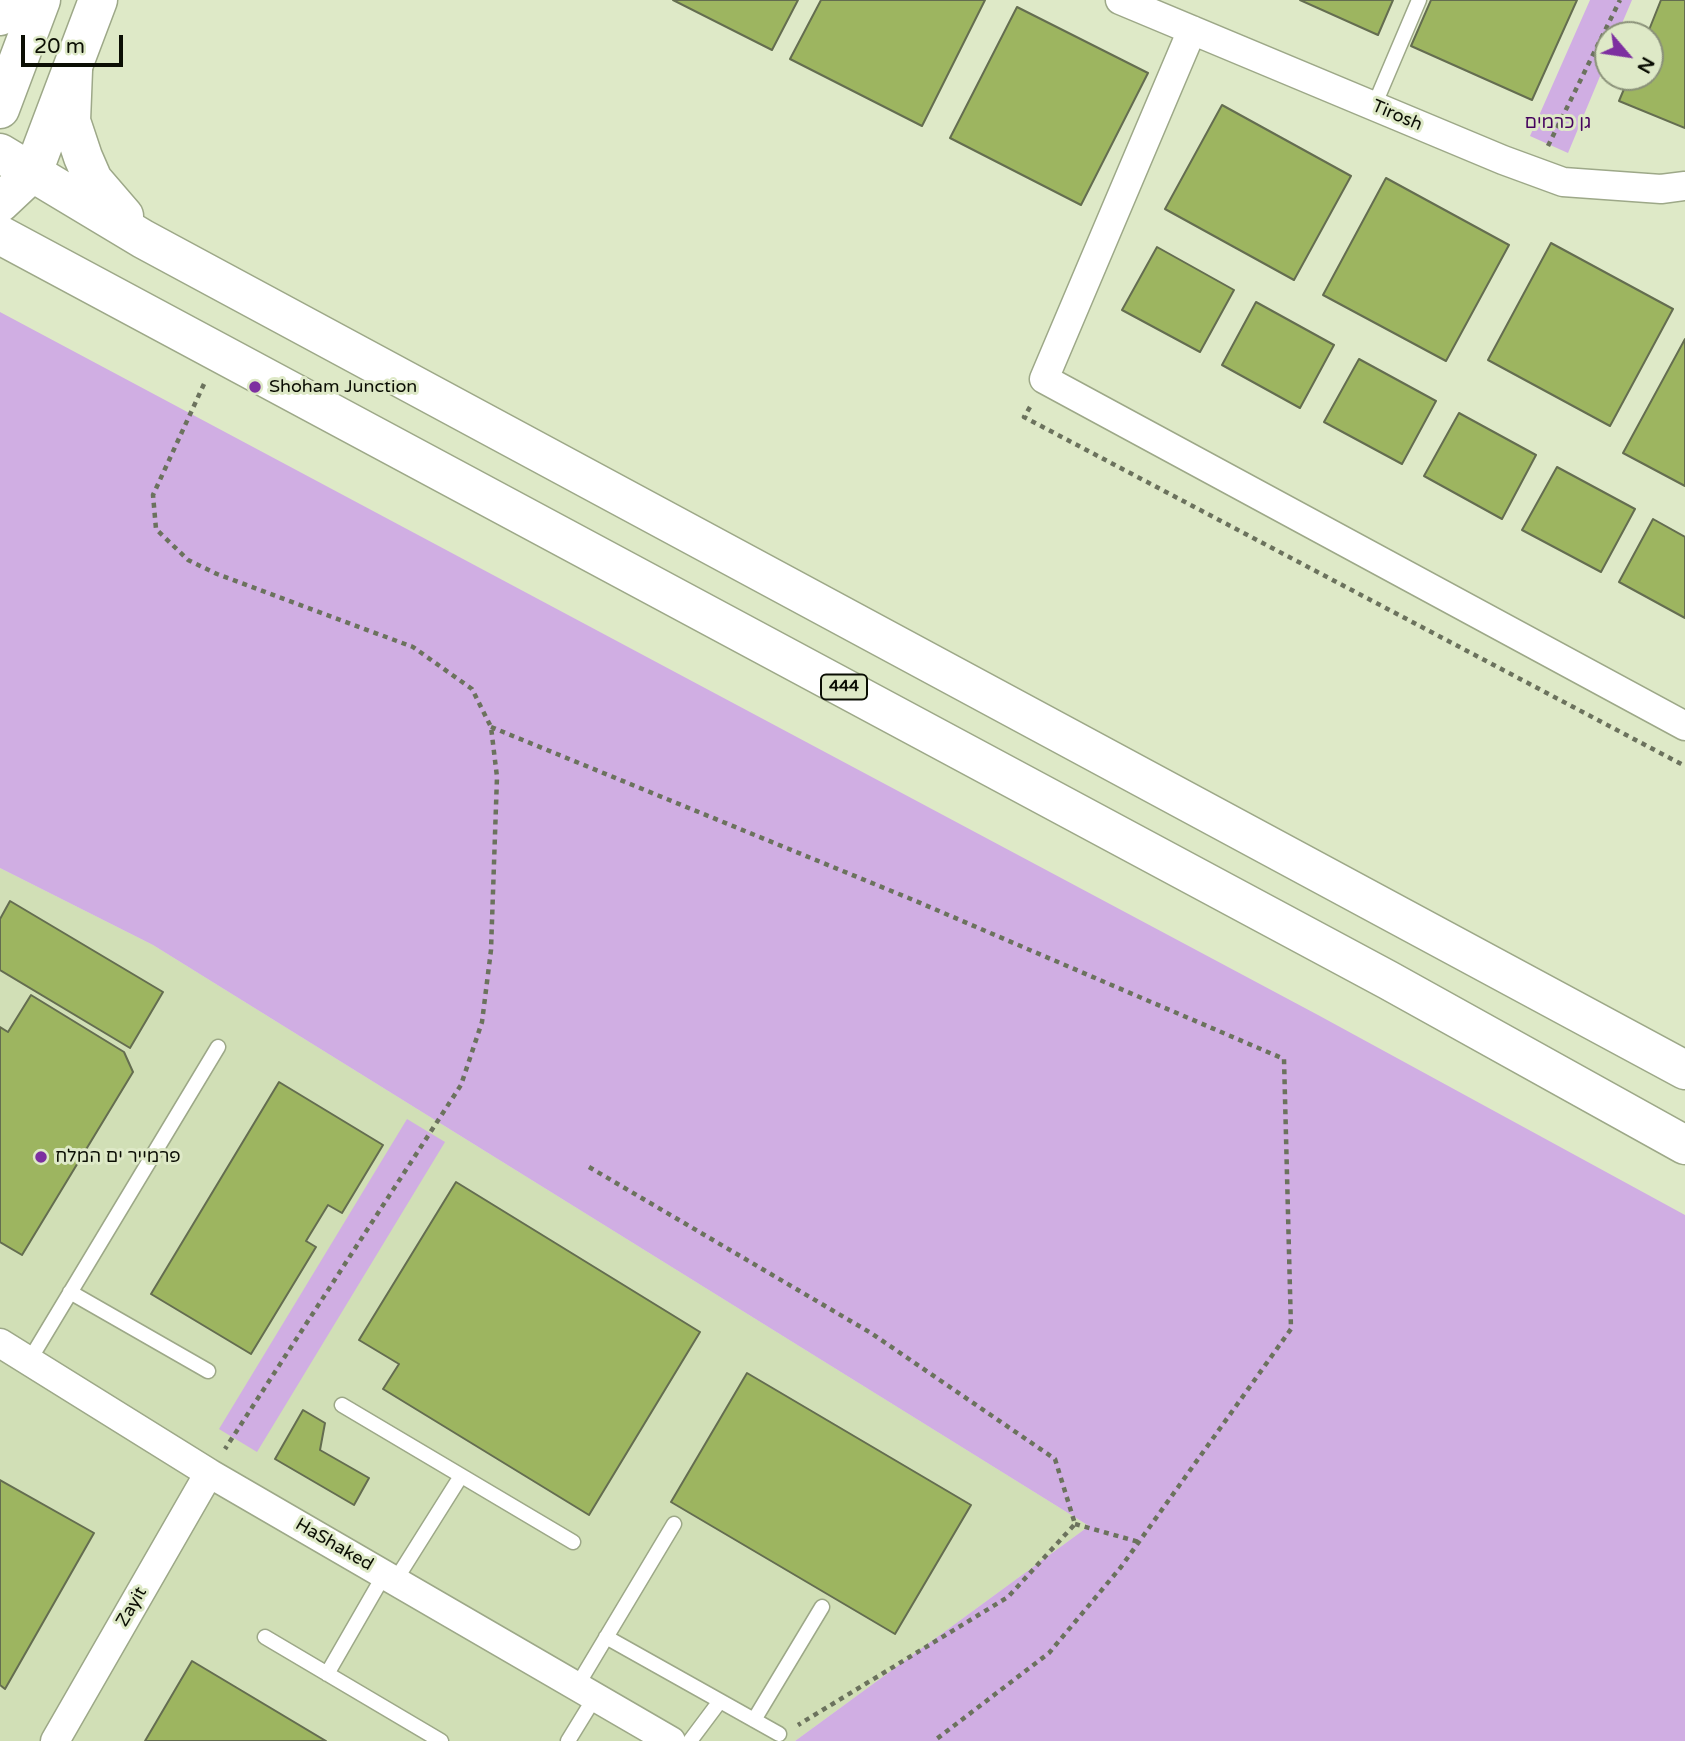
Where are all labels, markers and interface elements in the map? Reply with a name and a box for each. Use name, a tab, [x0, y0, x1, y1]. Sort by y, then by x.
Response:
scale bar	[24, 21, 126, 65]
north arrow	[1594, 21, 1664, 91]
text: 20 m	[34, 34, 85, 59]
text: N	[1632, 53, 1659, 77]
street label: Tirosh	[1369, 96, 1425, 136]
park label: גן כרמים	[1525, 112, 1591, 134]
place label: Shoham Junction	[269, 376, 417, 398]
marker: Shoham Junction	[247, 379, 263, 395]
road number: 444	[821, 674, 867, 700]
place label: פרמייר ים המלח	[55, 1146, 181, 1168]
marker: פרמייר ים המלח	[33, 1149, 49, 1165]
street label: HaShaked	[291, 1514, 377, 1576]
street label: Zayit	[112, 1583, 152, 1631]

